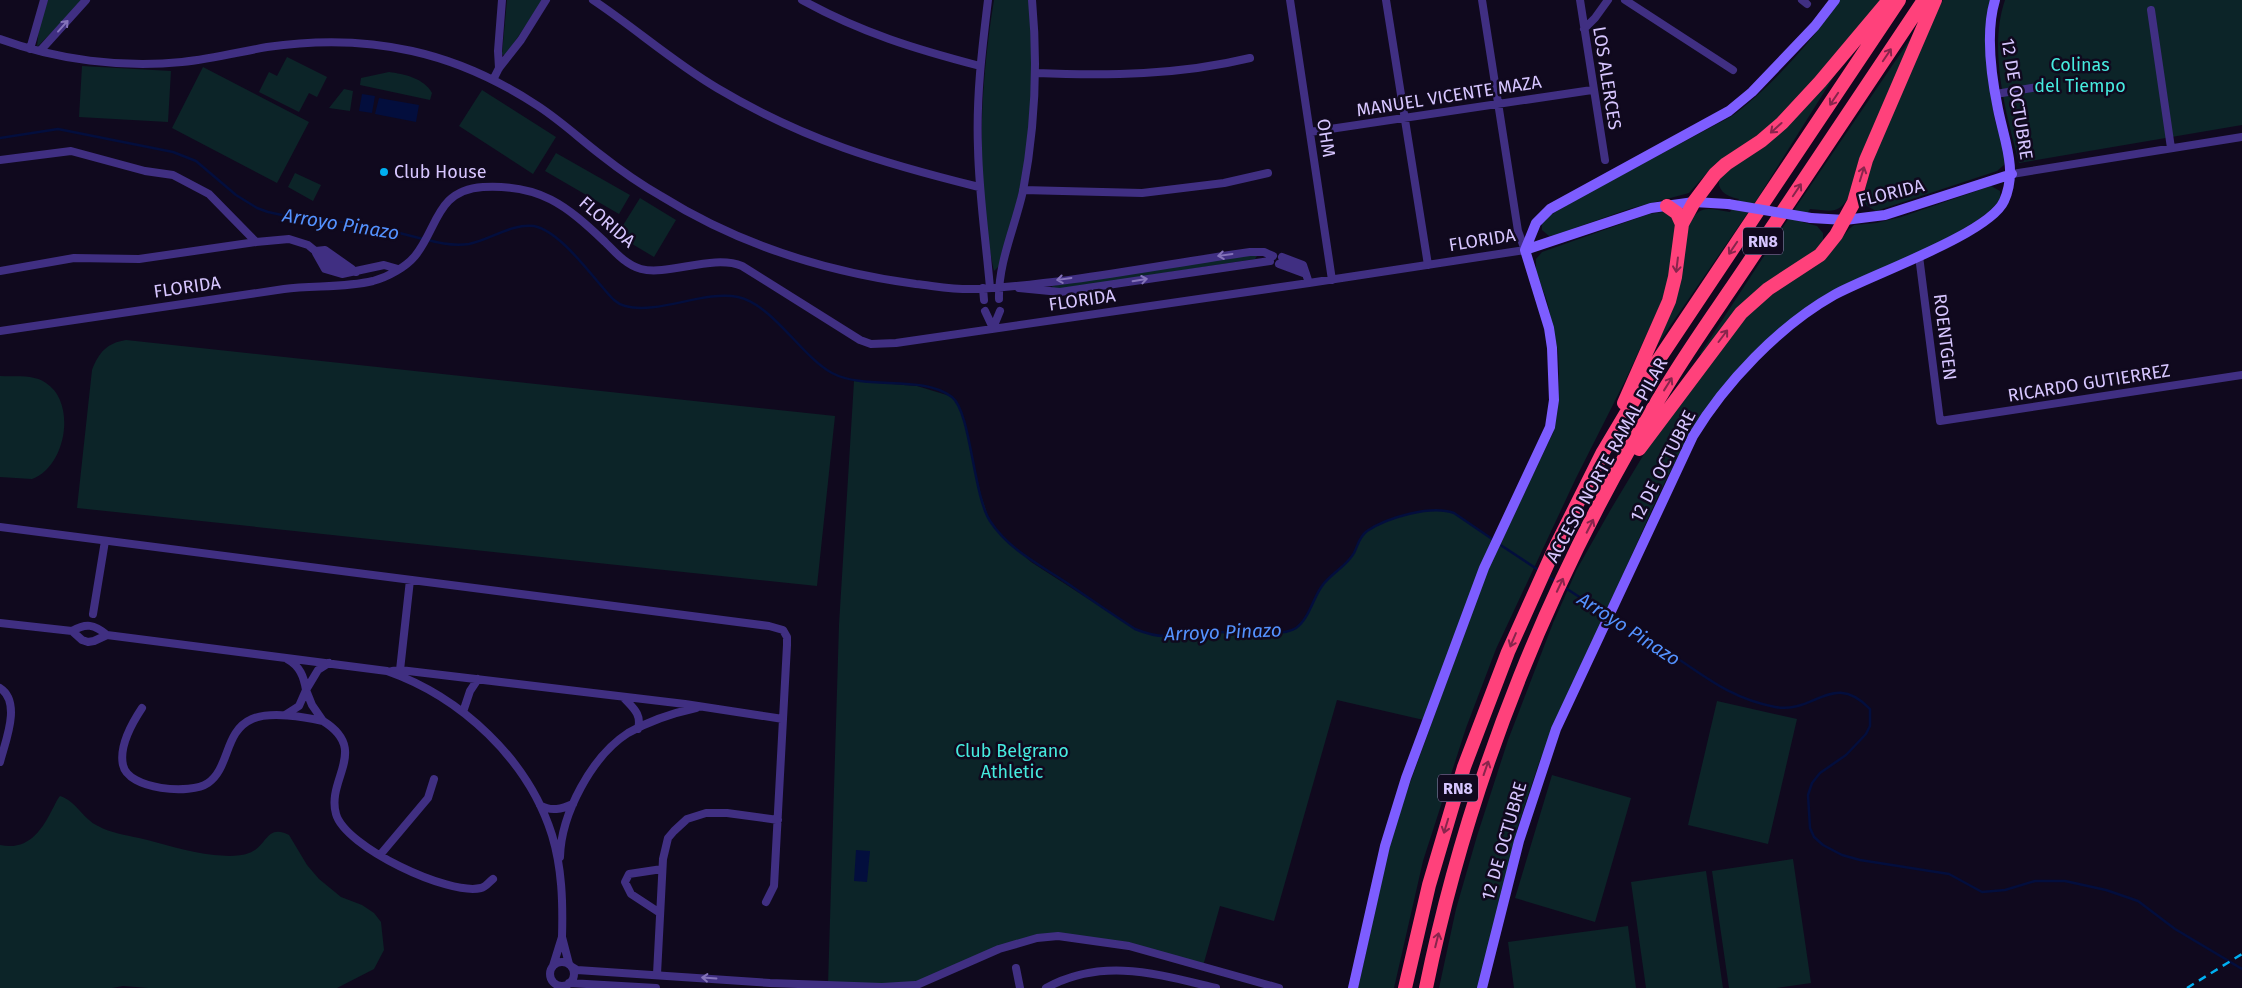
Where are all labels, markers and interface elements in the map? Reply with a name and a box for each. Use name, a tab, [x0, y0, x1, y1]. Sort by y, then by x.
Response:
one-way arrow	[57, 19, 69, 32]
street label: LOS ALERCES	[1588, 25, 1626, 131]
street label: 12 DE OCTUBRE	[1997, 37, 2037, 161]
one-way arrow	[1882, 49, 1892, 63]
park label: Colinas del Tiempo	[2034, 54, 2126, 97]
street label: MANUEL VICENTE MAZA	[1355, 70, 1544, 121]
one-way arrow	[1828, 92, 1839, 106]
street label: OHM	[1312, 117, 1340, 159]
one-way arrow	[1769, 123, 1782, 134]
place label: Club House	[394, 161, 487, 183]
marker: Club House	[378, 166, 390, 178]
one-way arrow	[1857, 167, 1867, 183]
street label: FLORIDA	[1856, 174, 1927, 212]
one-way arrow	[1792, 184, 1802, 198]
street label: FLORIDA	[574, 192, 640, 253]
water label: Arroyo Pinazo	[280, 203, 401, 245]
street label: FLORIDA	[1447, 224, 1518, 256]
road number: RN8	[1743, 228, 1783, 255]
one-way arrow	[1728, 241, 1738, 255]
one-way arrow	[1217, 251, 1233, 261]
one-way arrow	[1672, 257, 1682, 273]
street label: FLORIDA	[152, 271, 223, 303]
one-way arrow	[1056, 274, 1072, 284]
one-way arrow	[1132, 275, 1148, 285]
street label: FLORIDA	[1047, 284, 1118, 316]
street label: ROENTGEN	[1929, 292, 1961, 382]
one-way arrow	[1718, 329, 1728, 343]
street label: ACCESO NORTE RAMAL PILAR	[1541, 354, 1673, 566]
street label: RICARDO GUTIERREZ	[2006, 359, 2172, 407]
one-way arrow	[1663, 377, 1673, 391]
street label: 12 DE OCTUBRE	[1625, 406, 1701, 526]
one-way arrow	[1585, 518, 1595, 533]
one-way arrow	[1556, 578, 1565, 593]
water label: Arroyo Pinazo	[1573, 587, 1685, 671]
water label: Arroyo Pinazo	[1163, 618, 1282, 646]
one-way arrow	[1507, 632, 1517, 647]
park label: Club Belgrano Athletic	[955, 740, 1069, 783]
one-way arrow	[1482, 760, 1492, 776]
road number: RN8	[1438, 774, 1478, 801]
street label: 12 DE OCTUBRE	[1477, 779, 1531, 903]
one-way arrow	[1440, 818, 1450, 834]
one-way arrow	[1433, 933, 1442, 949]
one-way arrow	[701, 974, 717, 983]

